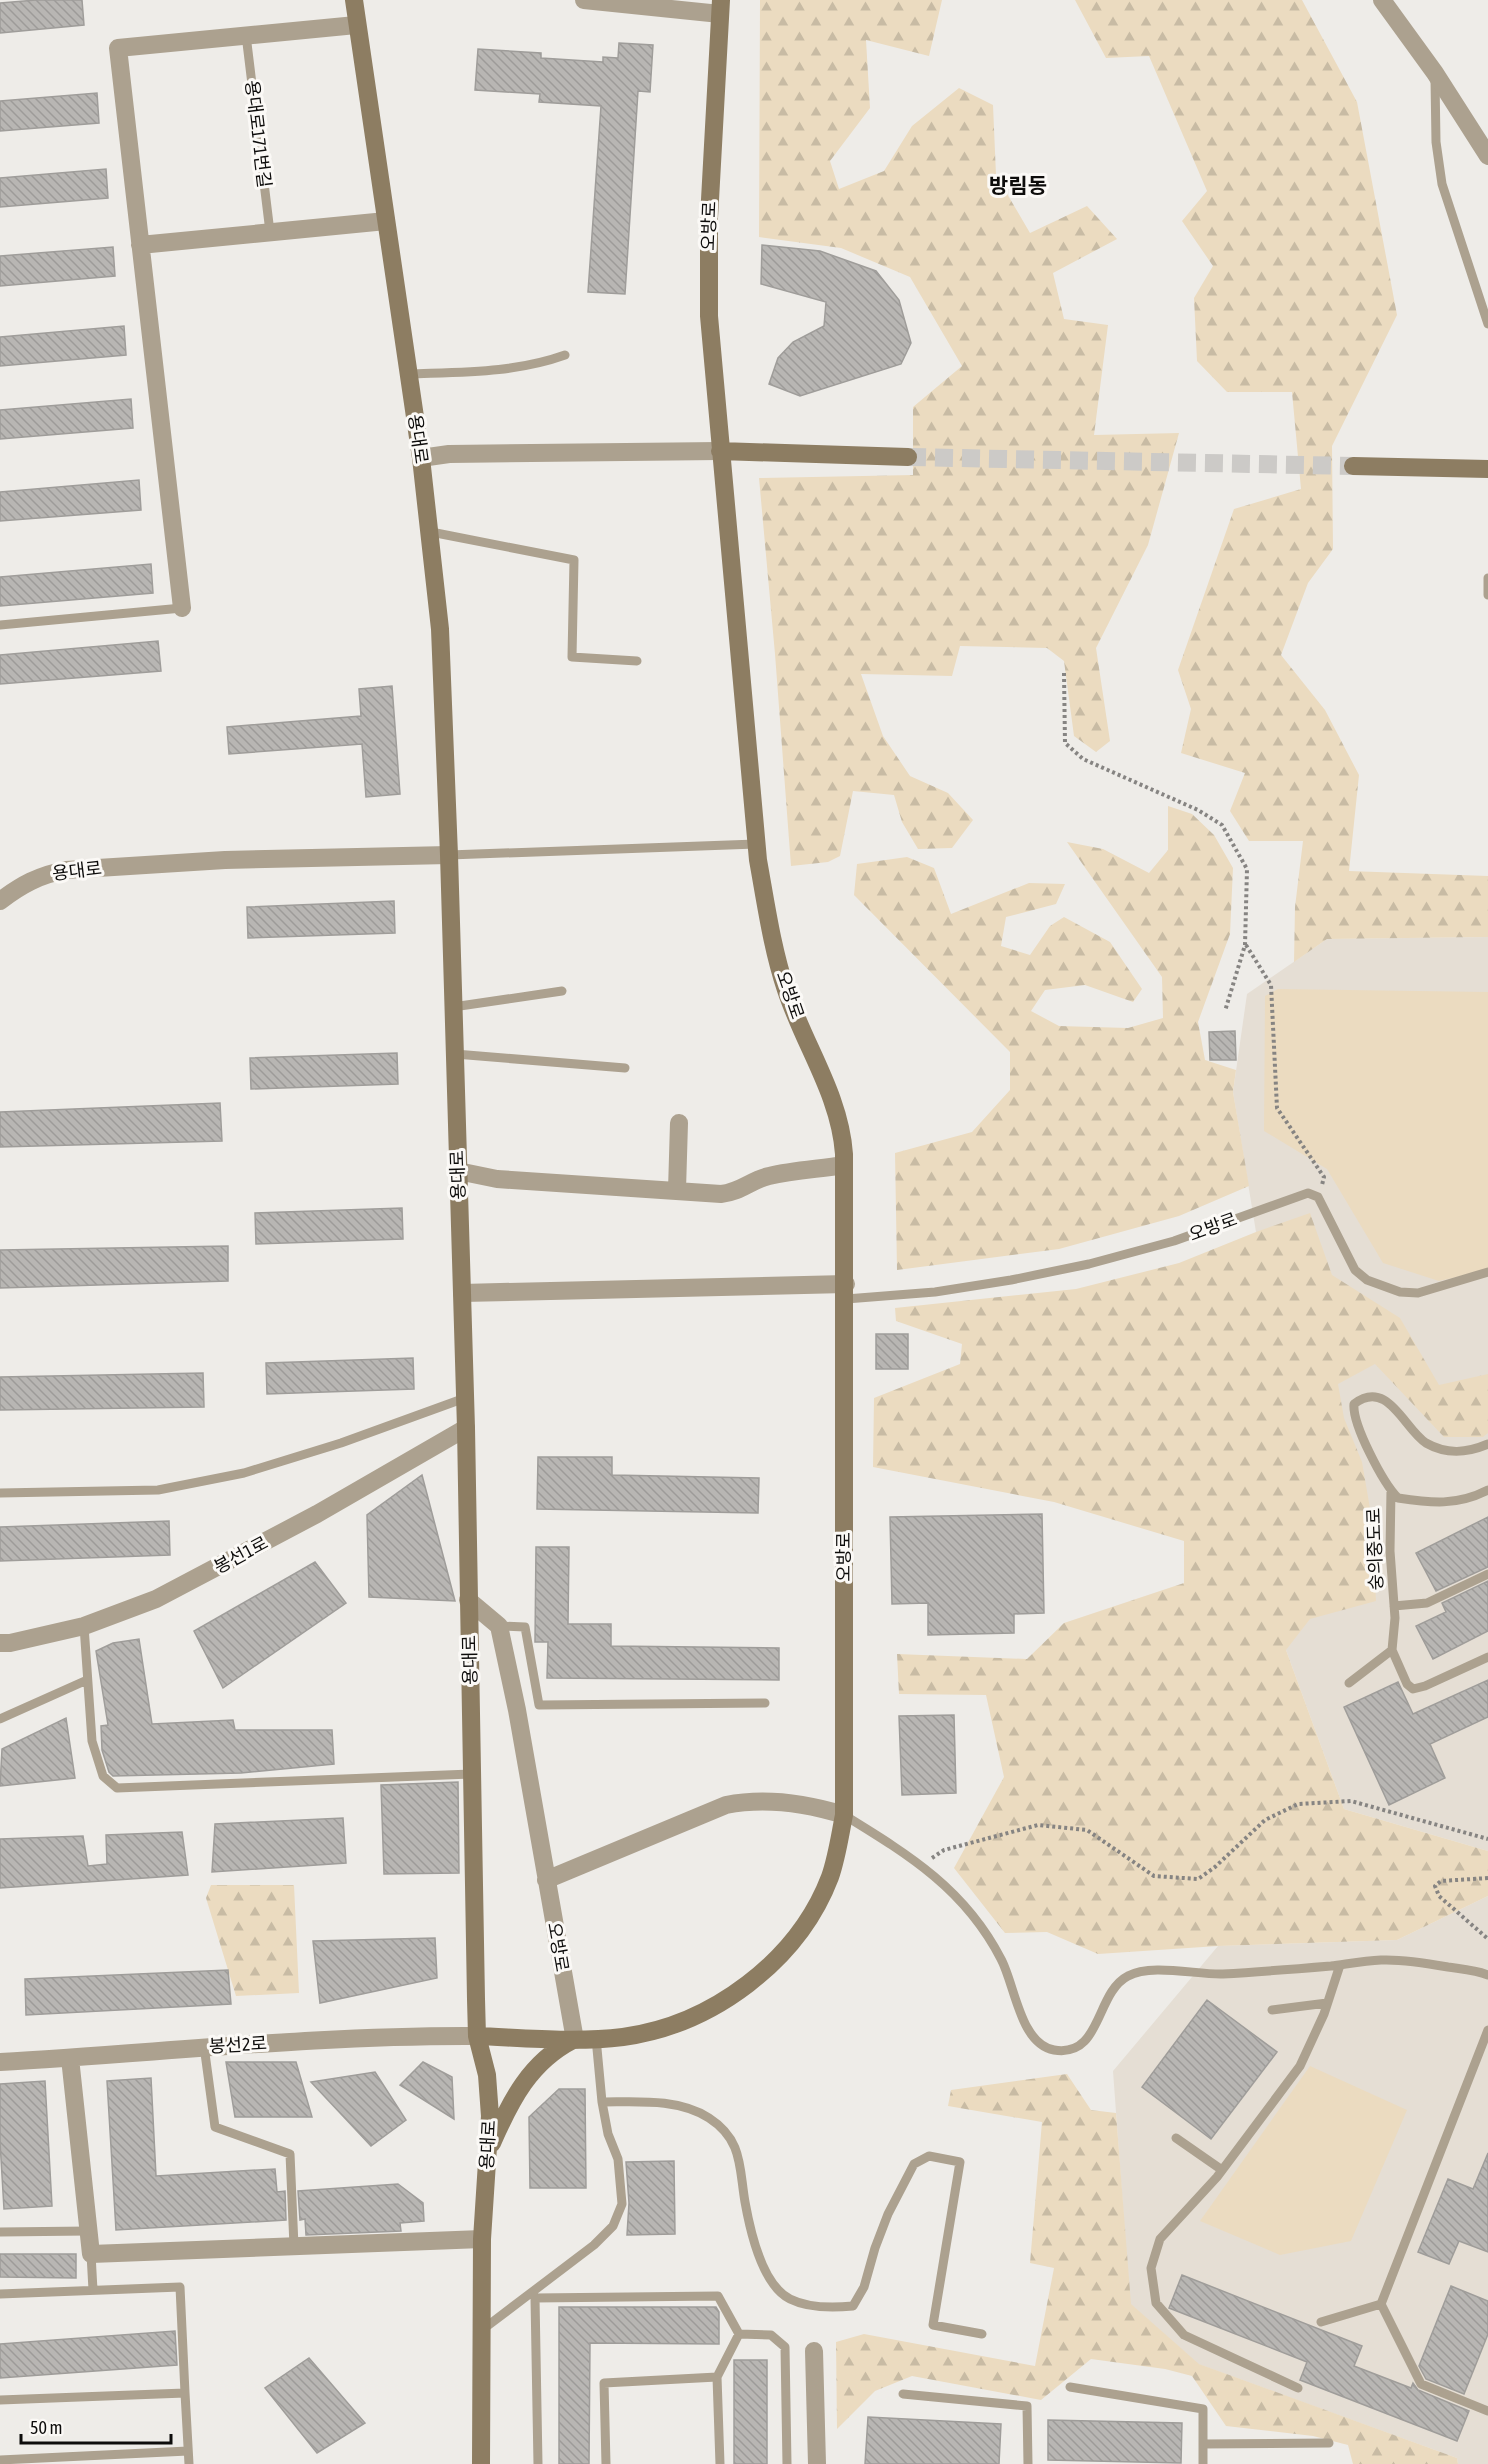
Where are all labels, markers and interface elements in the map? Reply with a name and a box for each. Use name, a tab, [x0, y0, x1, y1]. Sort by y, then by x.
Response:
street label: 용대로171번길	[241, 79, 276, 189]
district label: 방림동	[989, 173, 1047, 197]
street label: 오방로	[697, 201, 720, 251]
street label: 용대로	[405, 413, 432, 465]
street label: 용대로	[51, 857, 103, 884]
street label: 오방로	[772, 968, 808, 1022]
street label: 용대로	[446, 1150, 469, 1200]
street label: 오방로	[1186, 1208, 1240, 1245]
street label: 숭의중도로	[1363, 1507, 1386, 1591]
street label: 봉선1로	[210, 1532, 271, 1577]
street label: 오방로	[833, 1532, 854, 1582]
street label: 용대로	[459, 1635, 480, 1685]
street label: 오방로	[544, 1921, 573, 1973]
street label: 봉선2로	[208, 2032, 268, 2057]
street label: 용대로	[476, 2120, 499, 2170]
scale bar	[21, 2407, 171, 2445]
text: 50 m	[30, 2417, 62, 2438]

